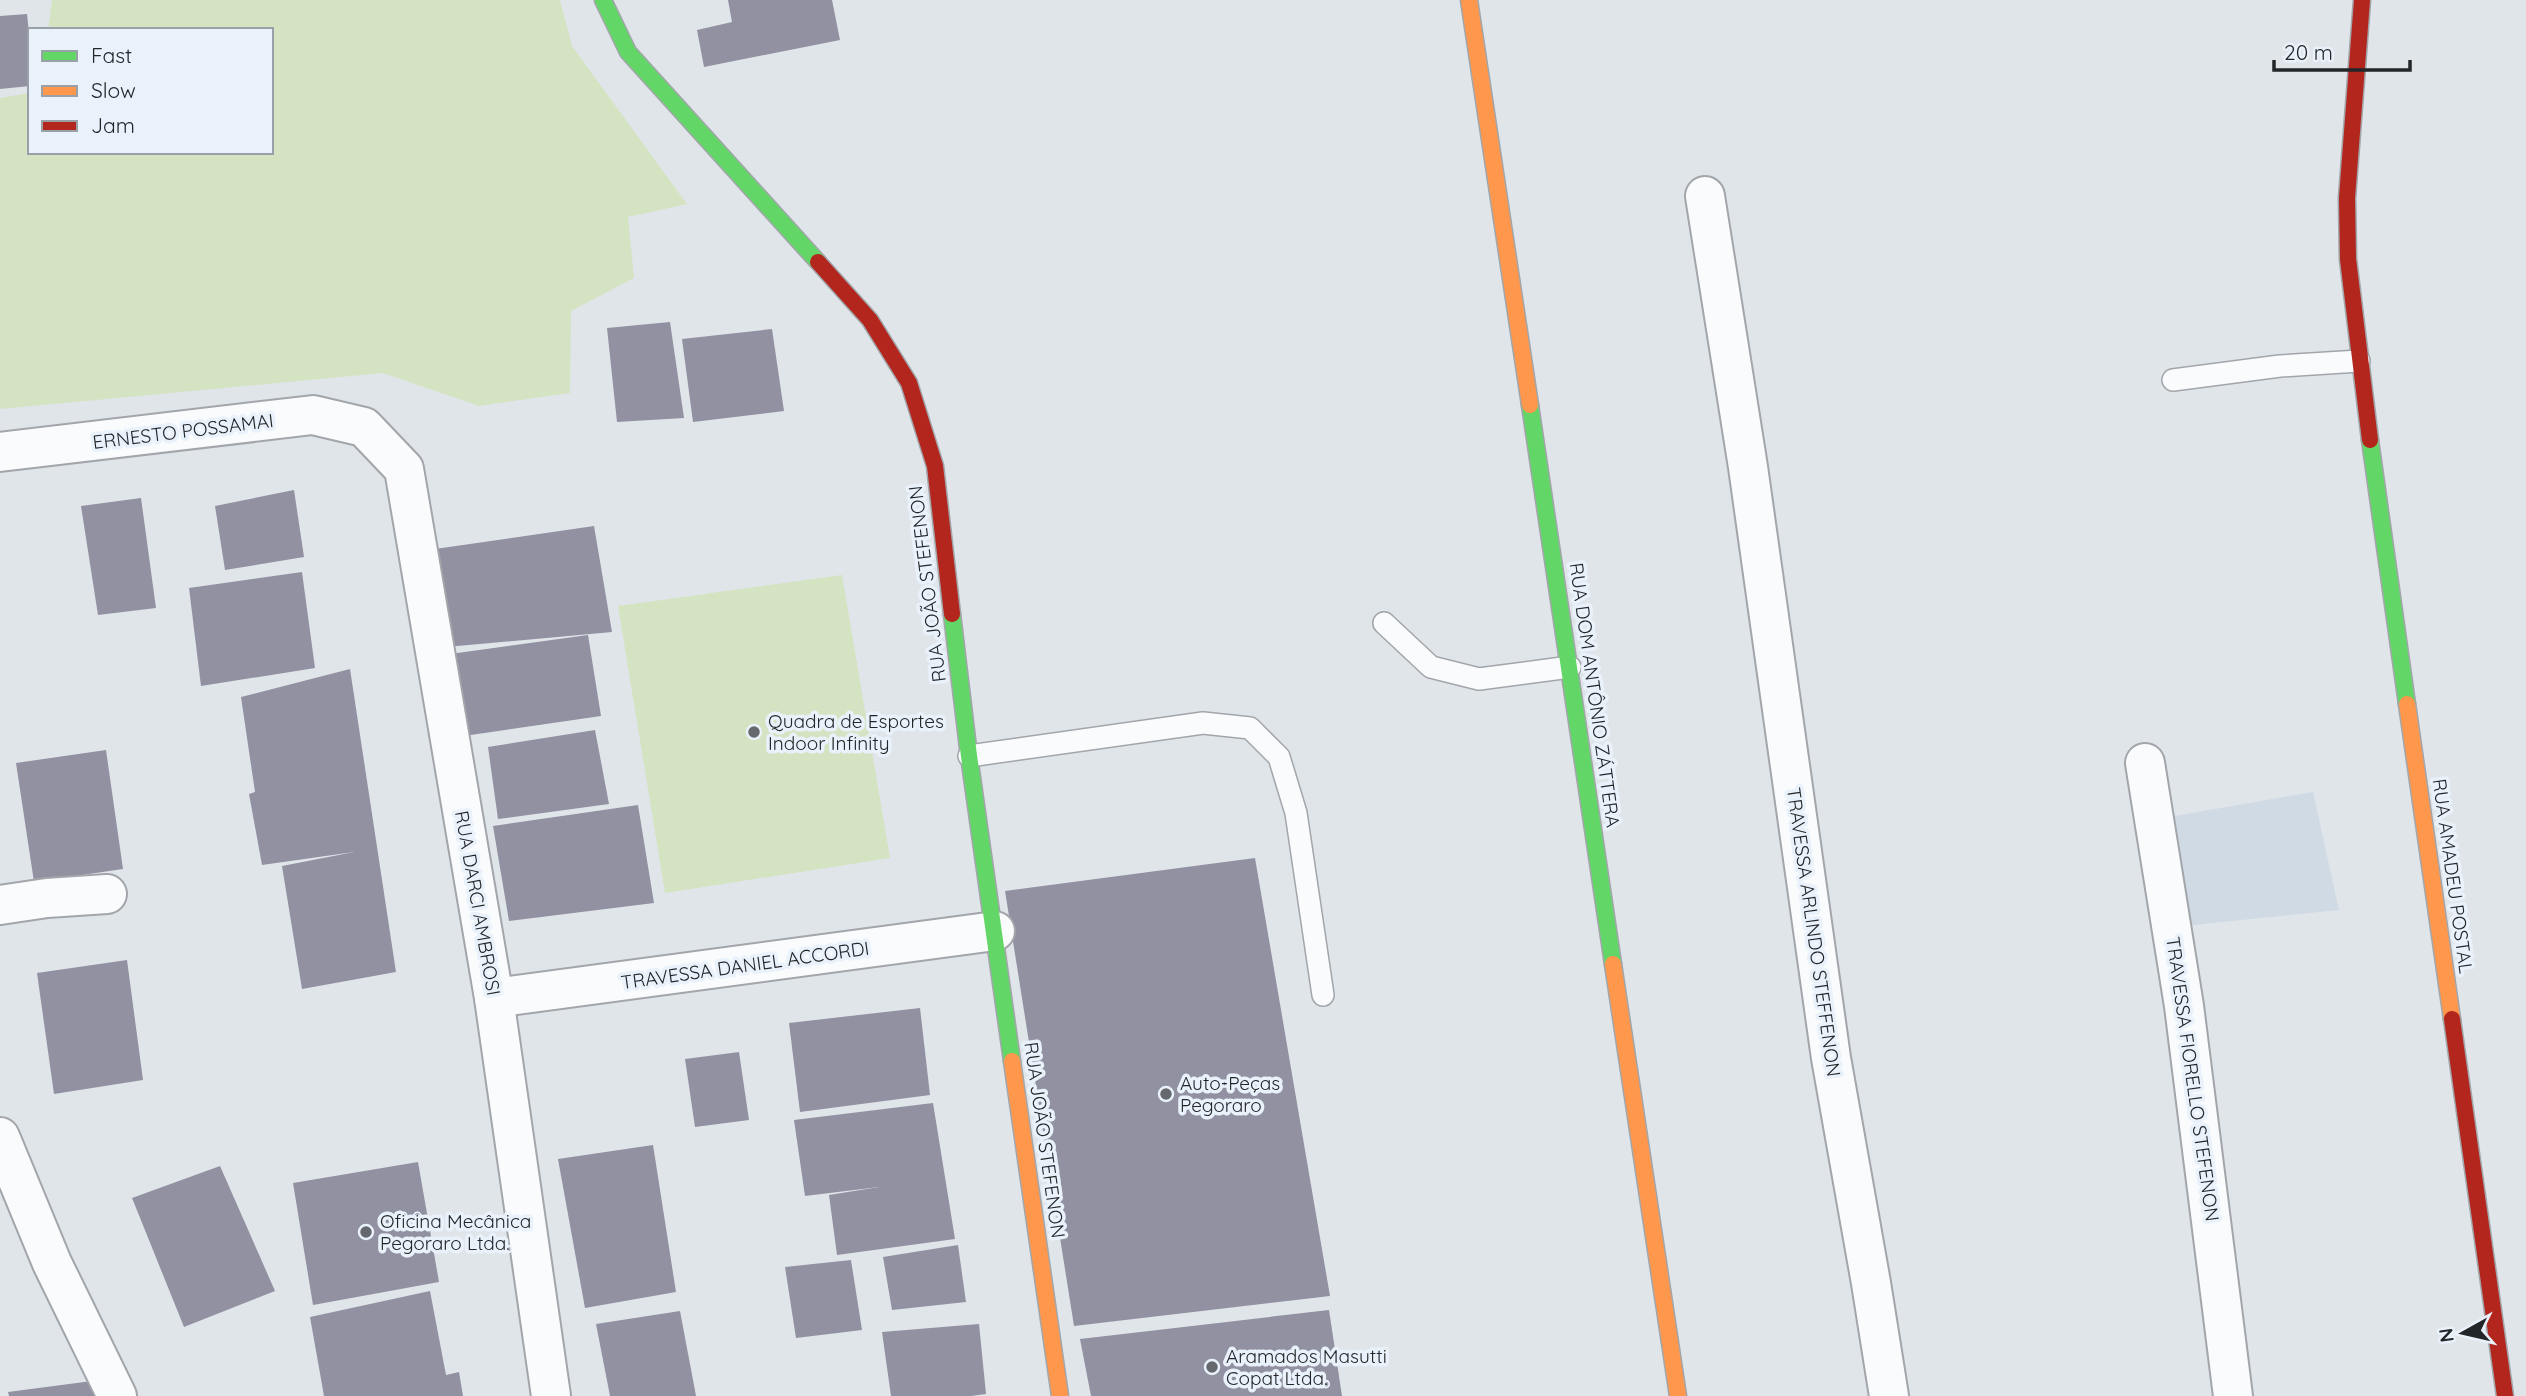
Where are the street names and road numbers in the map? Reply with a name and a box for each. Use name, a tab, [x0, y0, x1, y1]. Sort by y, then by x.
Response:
street label: ERNESTO POSSAMAI	[91, 408, 275, 454]
street label: RUA JOÃO STEFENON	[903, 484, 951, 684]
street label: RUA DOM ANTÔNIO ZÁTTERA	[1565, 561, 1625, 829]
street label: RUA AMADEU POSTAL	[2427, 777, 2479, 975]
street label: TRAVESSA ARLINDO STEFFENON	[1782, 786, 1846, 1078]
street label: RUA DARCI AMBROSI	[450, 809, 506, 997]
street label: TRAVESSA FIORELLO STEFENON	[2161, 935, 2225, 1223]
street label: TRAVESSA DANIEL ACCORDI	[619, 936, 871, 994]
street label: RUA JOÃO STEFENON	[1019, 1040, 1071, 1240]

